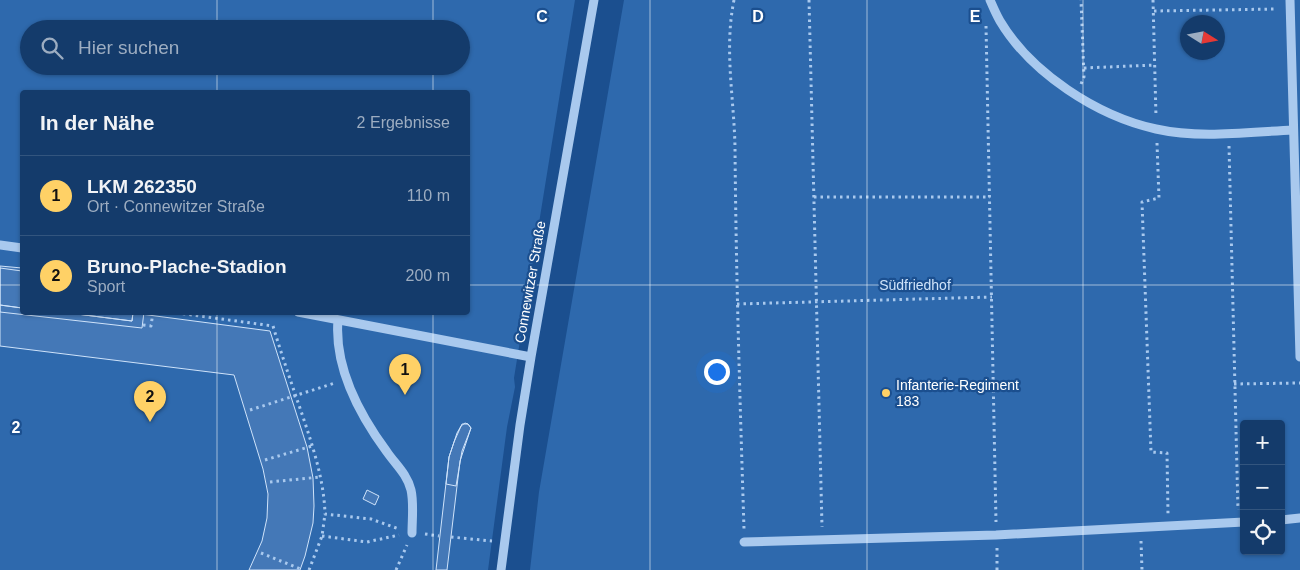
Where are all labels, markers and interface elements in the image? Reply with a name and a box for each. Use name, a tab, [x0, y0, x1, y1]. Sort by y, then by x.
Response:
text: C	[536, 8, 548, 25]
text: D	[752, 8, 764, 25]
text: E	[970, 8, 981, 25]
north arrow	[1180, 15, 1225, 60]
search box	[20, 20, 470, 75]
icon: search	[38, 34, 66, 62]
text: Hier suchen	[78, 37, 179, 58]
text: In der Nähe	[40, 111, 154, 134]
text: 2 Ergebnisse	[357, 114, 450, 131]
text: LKM 262350	[87, 176, 197, 197]
text: 1	[52, 187, 60, 204]
text: 110 m	[407, 187, 450, 204]
text: Ort · Connewitzer Straße	[87, 198, 265, 215]
street label: Connewitzer Straße	[511, 219, 549, 344]
text: Bruno-Plache-Stadion	[87, 256, 287, 277]
text: 2	[52, 267, 60, 284]
text: 200 m	[406, 267, 450, 284]
park label: Südfriedhof	[879, 277, 951, 293]
text: Sport	[87, 278, 125, 295]
pin: 1	[389, 354, 421, 395]
your location	[704, 359, 730, 385]
place label: Infanterie-Regiment 183	[896, 377, 1019, 409]
pin: 2	[134, 381, 166, 422]
marker: Infanterie-Regiment 183	[880, 387, 892, 399]
text: 2	[12, 419, 21, 436]
map controls	[1240, 420, 1285, 555]
button: +	[1240, 420, 1285, 465]
button: −	[1240, 465, 1285, 510]
button: locate	[1240, 510, 1285, 555]

